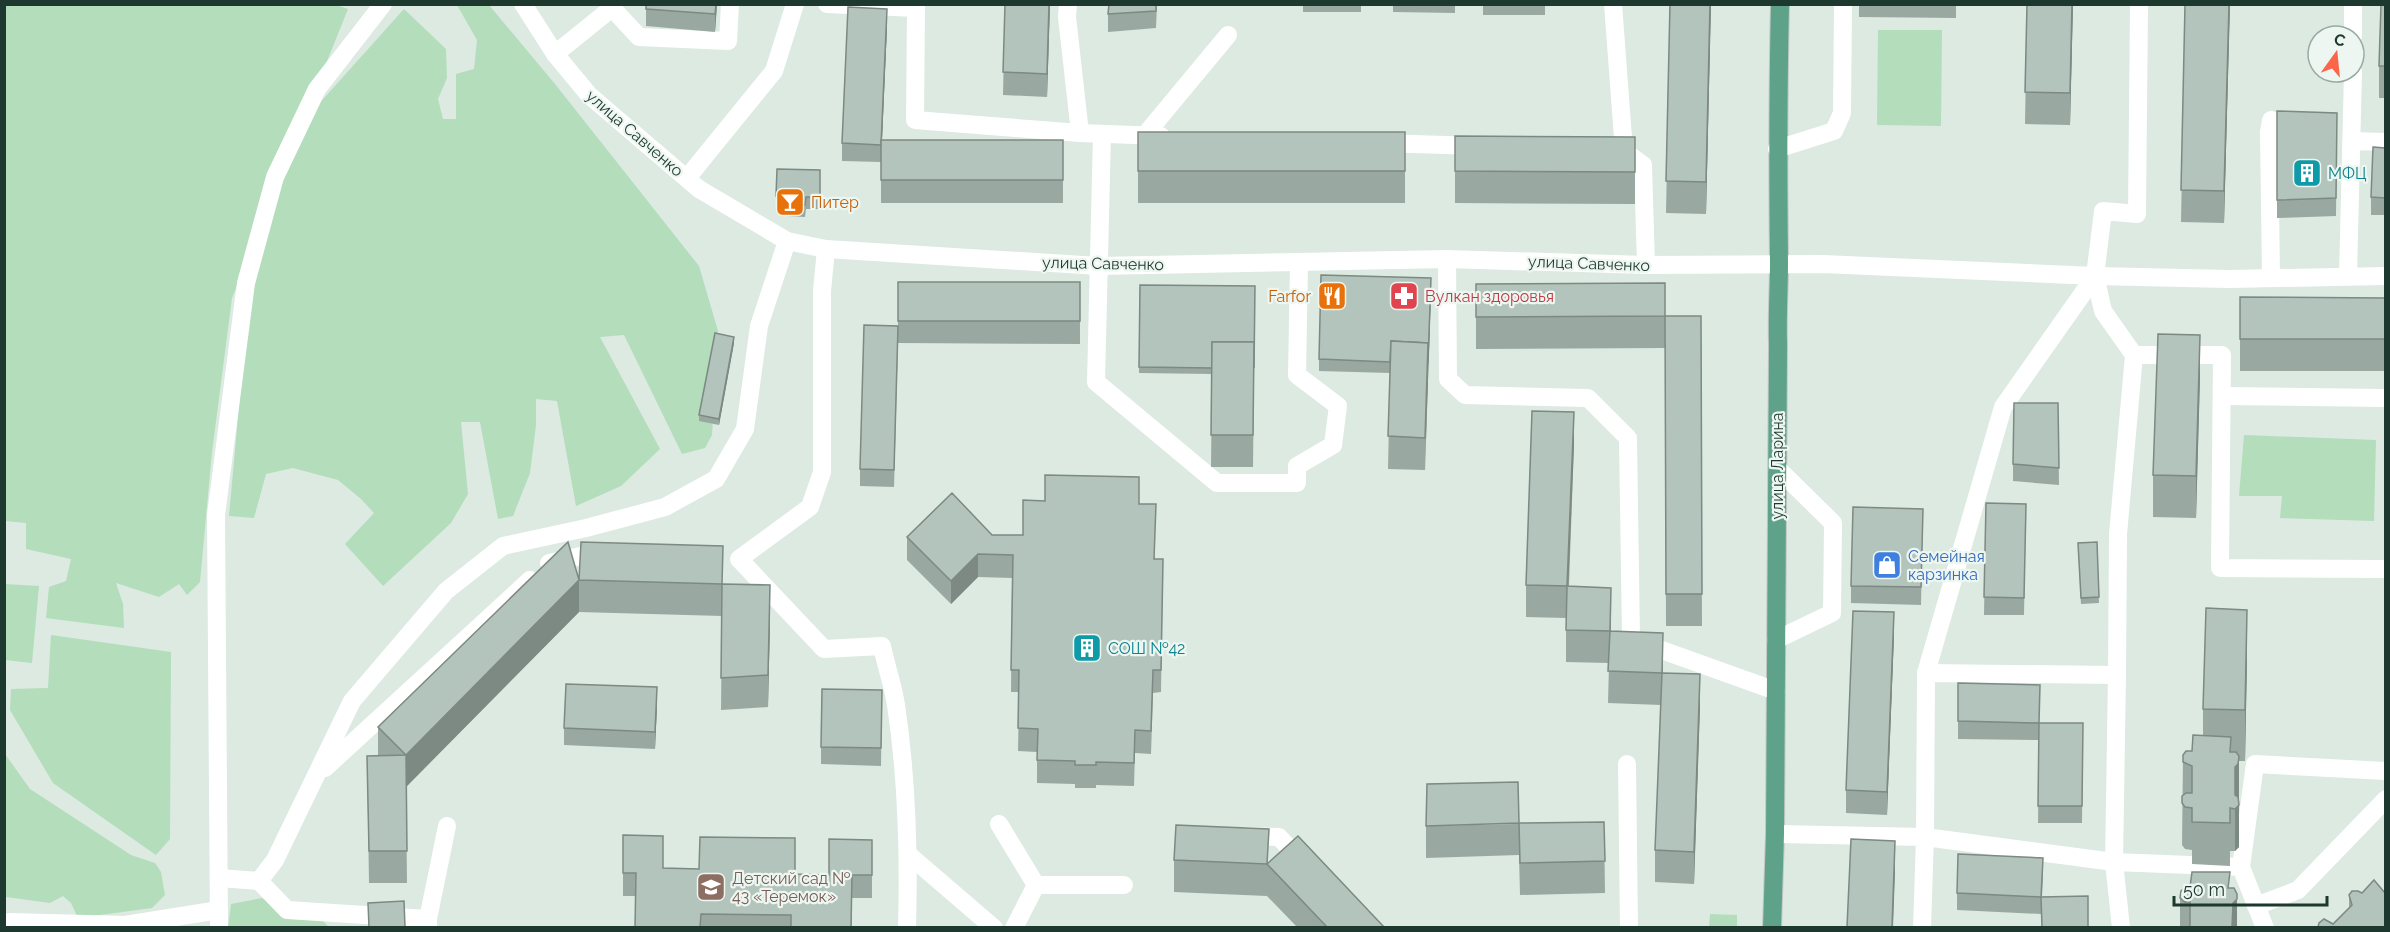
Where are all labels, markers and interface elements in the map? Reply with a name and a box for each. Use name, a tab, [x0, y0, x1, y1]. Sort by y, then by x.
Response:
north arrow	[2306, 24, 2366, 84]
text: С	[2332, 29, 2348, 51]
street label: улица Савченко	[582, 86, 687, 181]
building icon: МФЦ	[2291, 157, 2323, 189]
place label: МФЦ	[2328, 164, 2367, 183]
bar icon: Питер	[774, 186, 806, 218]
place label: Питер	[811, 193, 859, 212]
street label: улица Савченко	[1528, 252, 1650, 275]
street label: улица Савченко	[1042, 253, 1164, 274]
restaurant icon: Farfor	[1316, 280, 1348, 312]
pharmacy icon: Вулкан здоровья	[1388, 280, 1420, 312]
place label: Farfor	[1268, 287, 1311, 306]
place label: Вулкан здоровья	[1425, 287, 1554, 306]
street label: улица Ларина	[1768, 412, 1787, 520]
place label: Семейная карзинка	[1908, 547, 1985, 584]
shop icon: Семейная карзинка	[1871, 549, 1903, 581]
building icon: СОШ №42	[1071, 632, 1103, 664]
place label: СОШ №42	[1108, 639, 1185, 658]
place label: Детский сад № 43 «Теремок»	[732, 869, 850, 906]
scale bar	[2174, 869, 2327, 907]
school or university icon: Детский сад № 43 «Теремок»	[695, 871, 727, 903]
text: 50 m	[2183, 879, 2225, 900]

